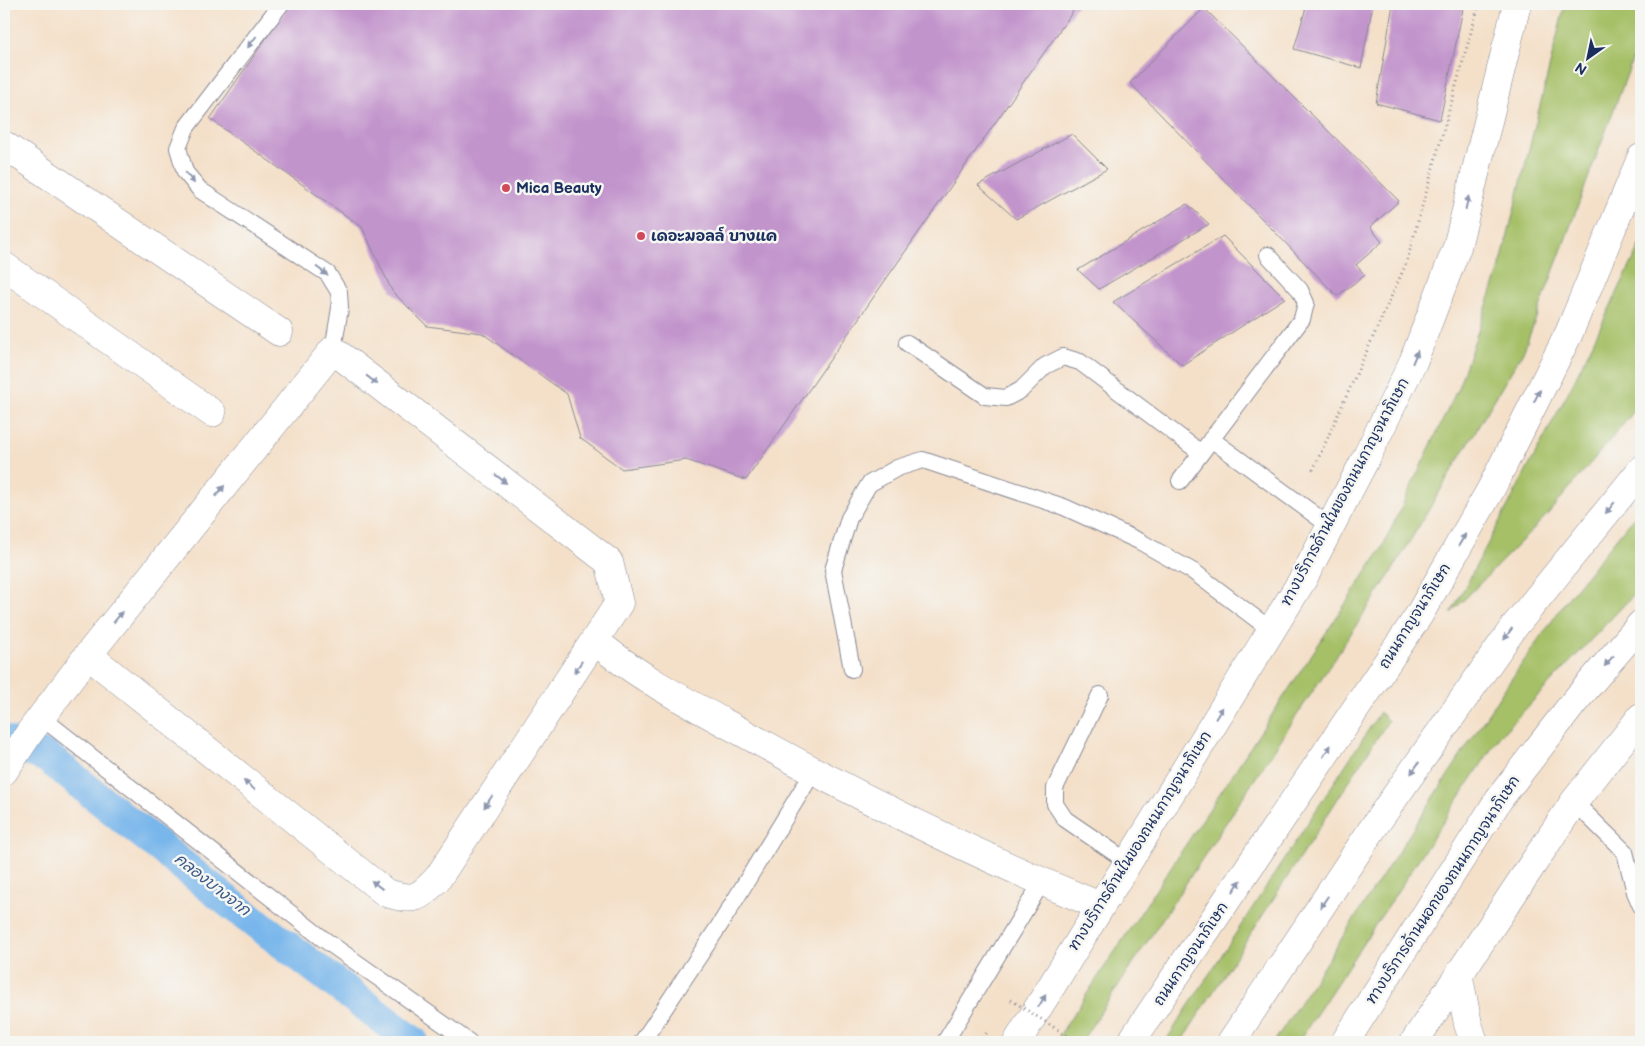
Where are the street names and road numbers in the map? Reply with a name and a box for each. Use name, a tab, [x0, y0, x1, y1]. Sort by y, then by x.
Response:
street label: ทางบริการด้านในของถนนกาญจนาภิเษก	[1276, 374, 1413, 609]
street label: ถนนกาญจนาภิเษก	[1375, 560, 1455, 672]
street label: ทางบริการด้านในของถนนกาญจนาภิเษก	[1065, 728, 1215, 954]
street label: ทางบริการด้านนอกของถนนกาญจนาภิเษก	[1361, 772, 1524, 1008]
street label: ถนนกาญจนาภิเษก	[1150, 899, 1232, 1009]

